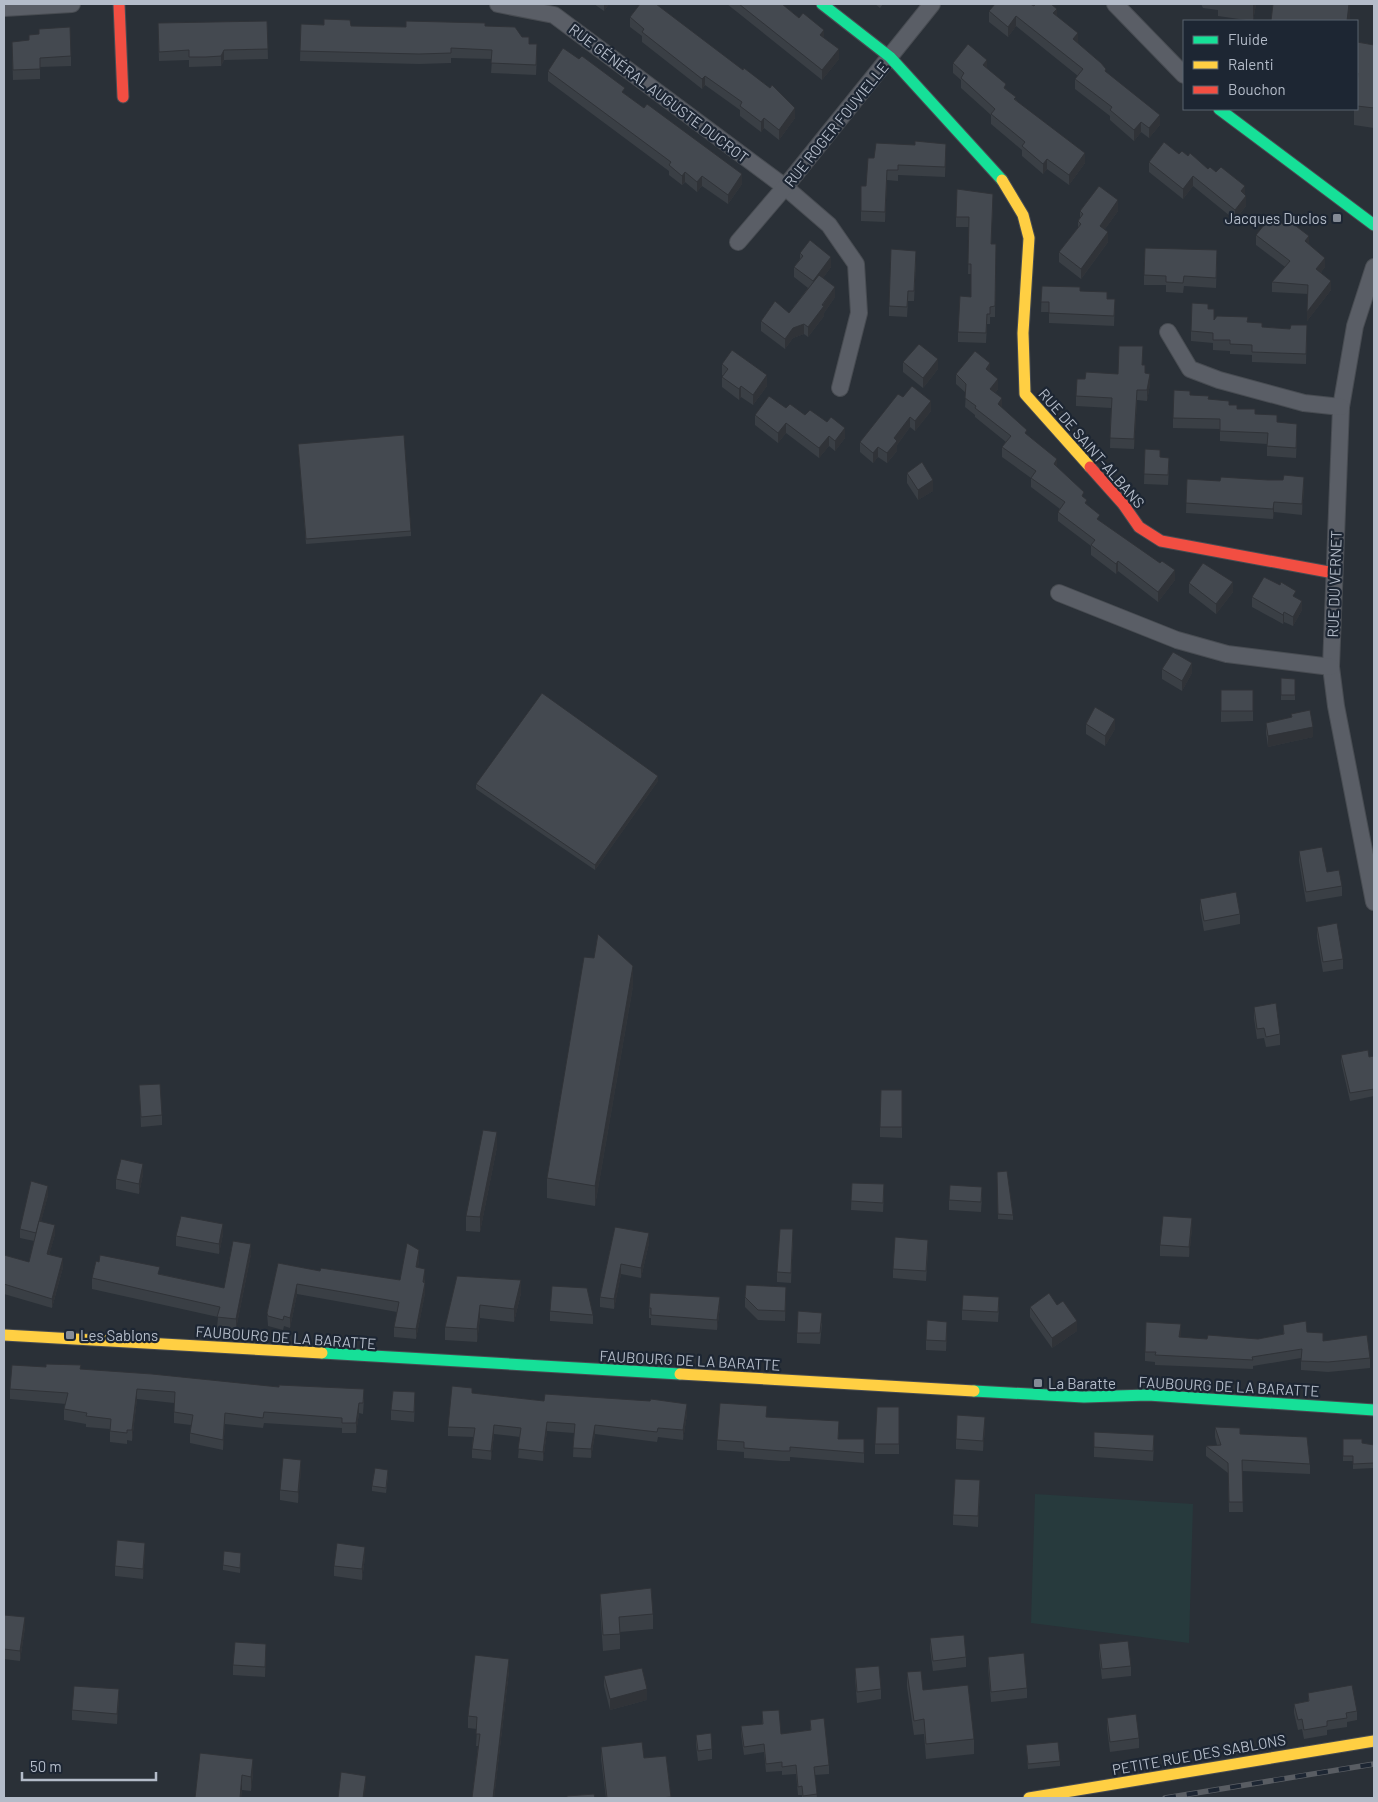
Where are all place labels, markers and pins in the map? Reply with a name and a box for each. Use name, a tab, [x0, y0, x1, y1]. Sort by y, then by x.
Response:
place label: Jacques Duclos	[1225, 209, 1327, 227]
marker: Jacques Duclos	[1331, 212, 1343, 224]
place label: Les Sablons	[80, 1326, 158, 1344]
marker: Les Sablons	[64, 1329, 76, 1341]
place label: La Baratte	[1048, 1374, 1116, 1392]
marker: La Baratte	[1032, 1377, 1044, 1389]

